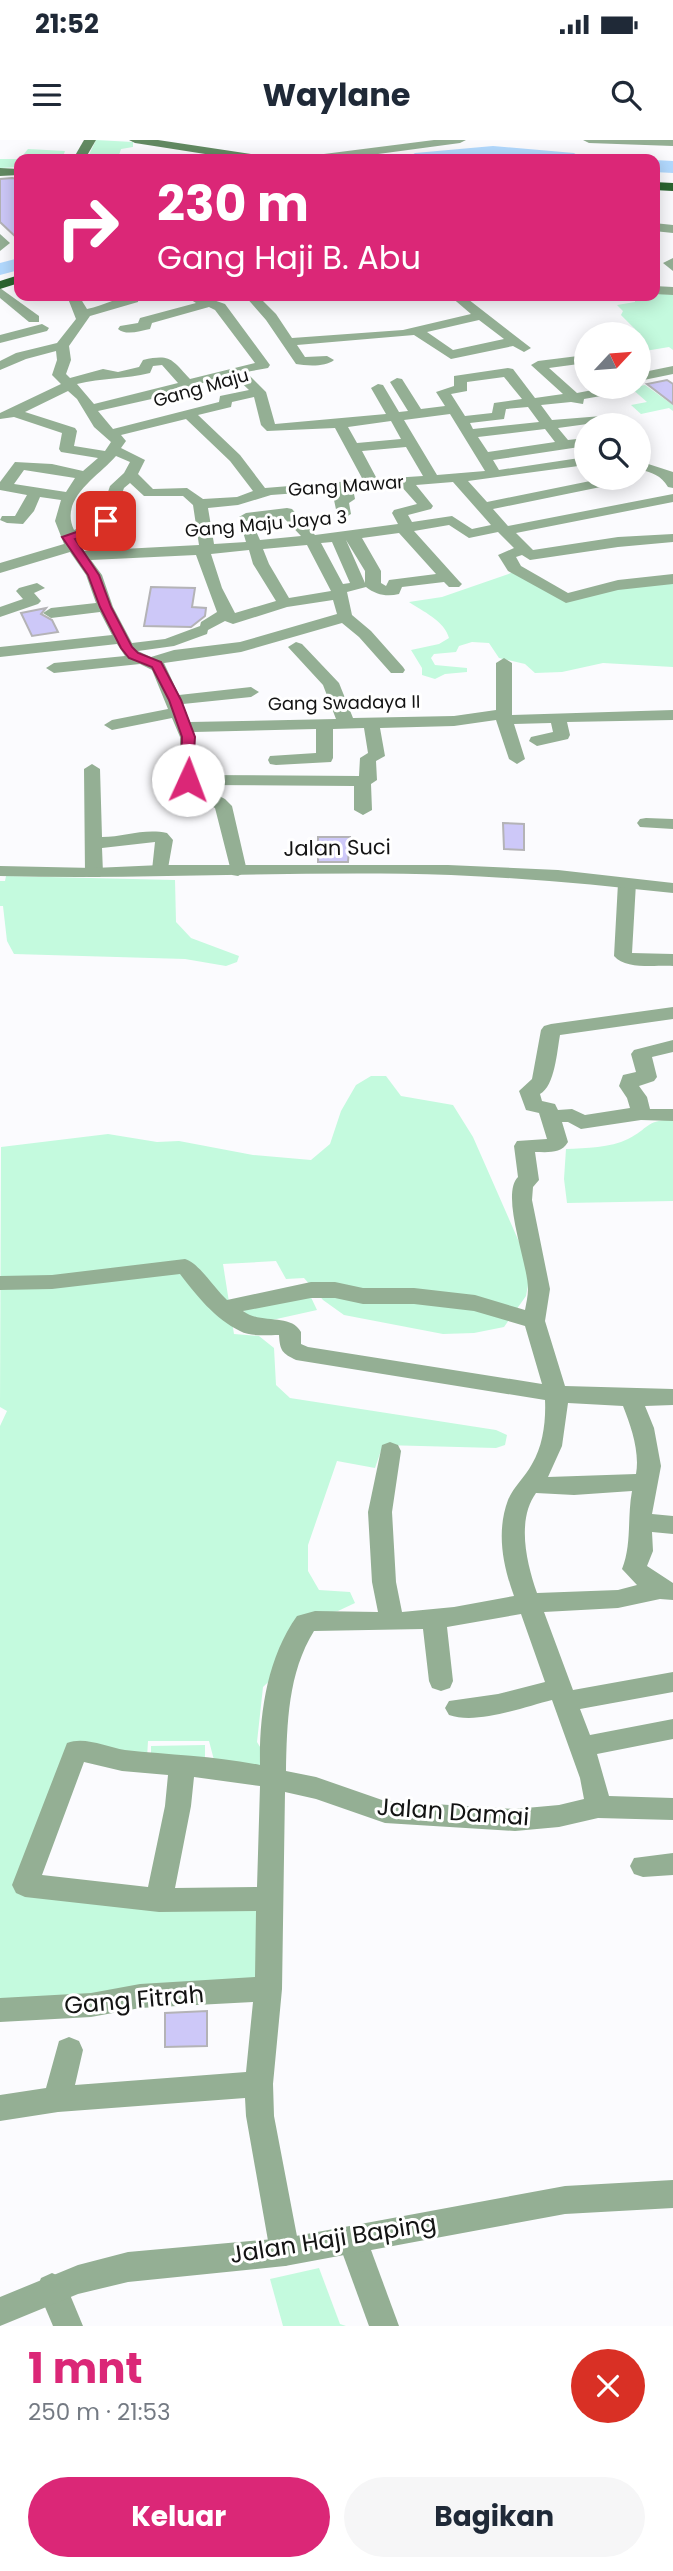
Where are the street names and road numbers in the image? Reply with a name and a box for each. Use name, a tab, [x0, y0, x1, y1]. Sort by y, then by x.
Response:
street label: Gang Maju	[150, 362, 252, 413]
street label: Gang Mawar	[287, 469, 405, 502]
street label: Gang Maju Jaya 3	[184, 504, 348, 543]
street label: Gang Swadaya II	[268, 689, 420, 716]
street label: Jalan Suci	[283, 832, 391, 863]
street label: Jalan Damai	[376, 1790, 530, 1833]
street label: Gang Fitrah	[63, 1977, 205, 2022]
street label: Jalan Haji Baping	[227, 2206, 439, 2271]

